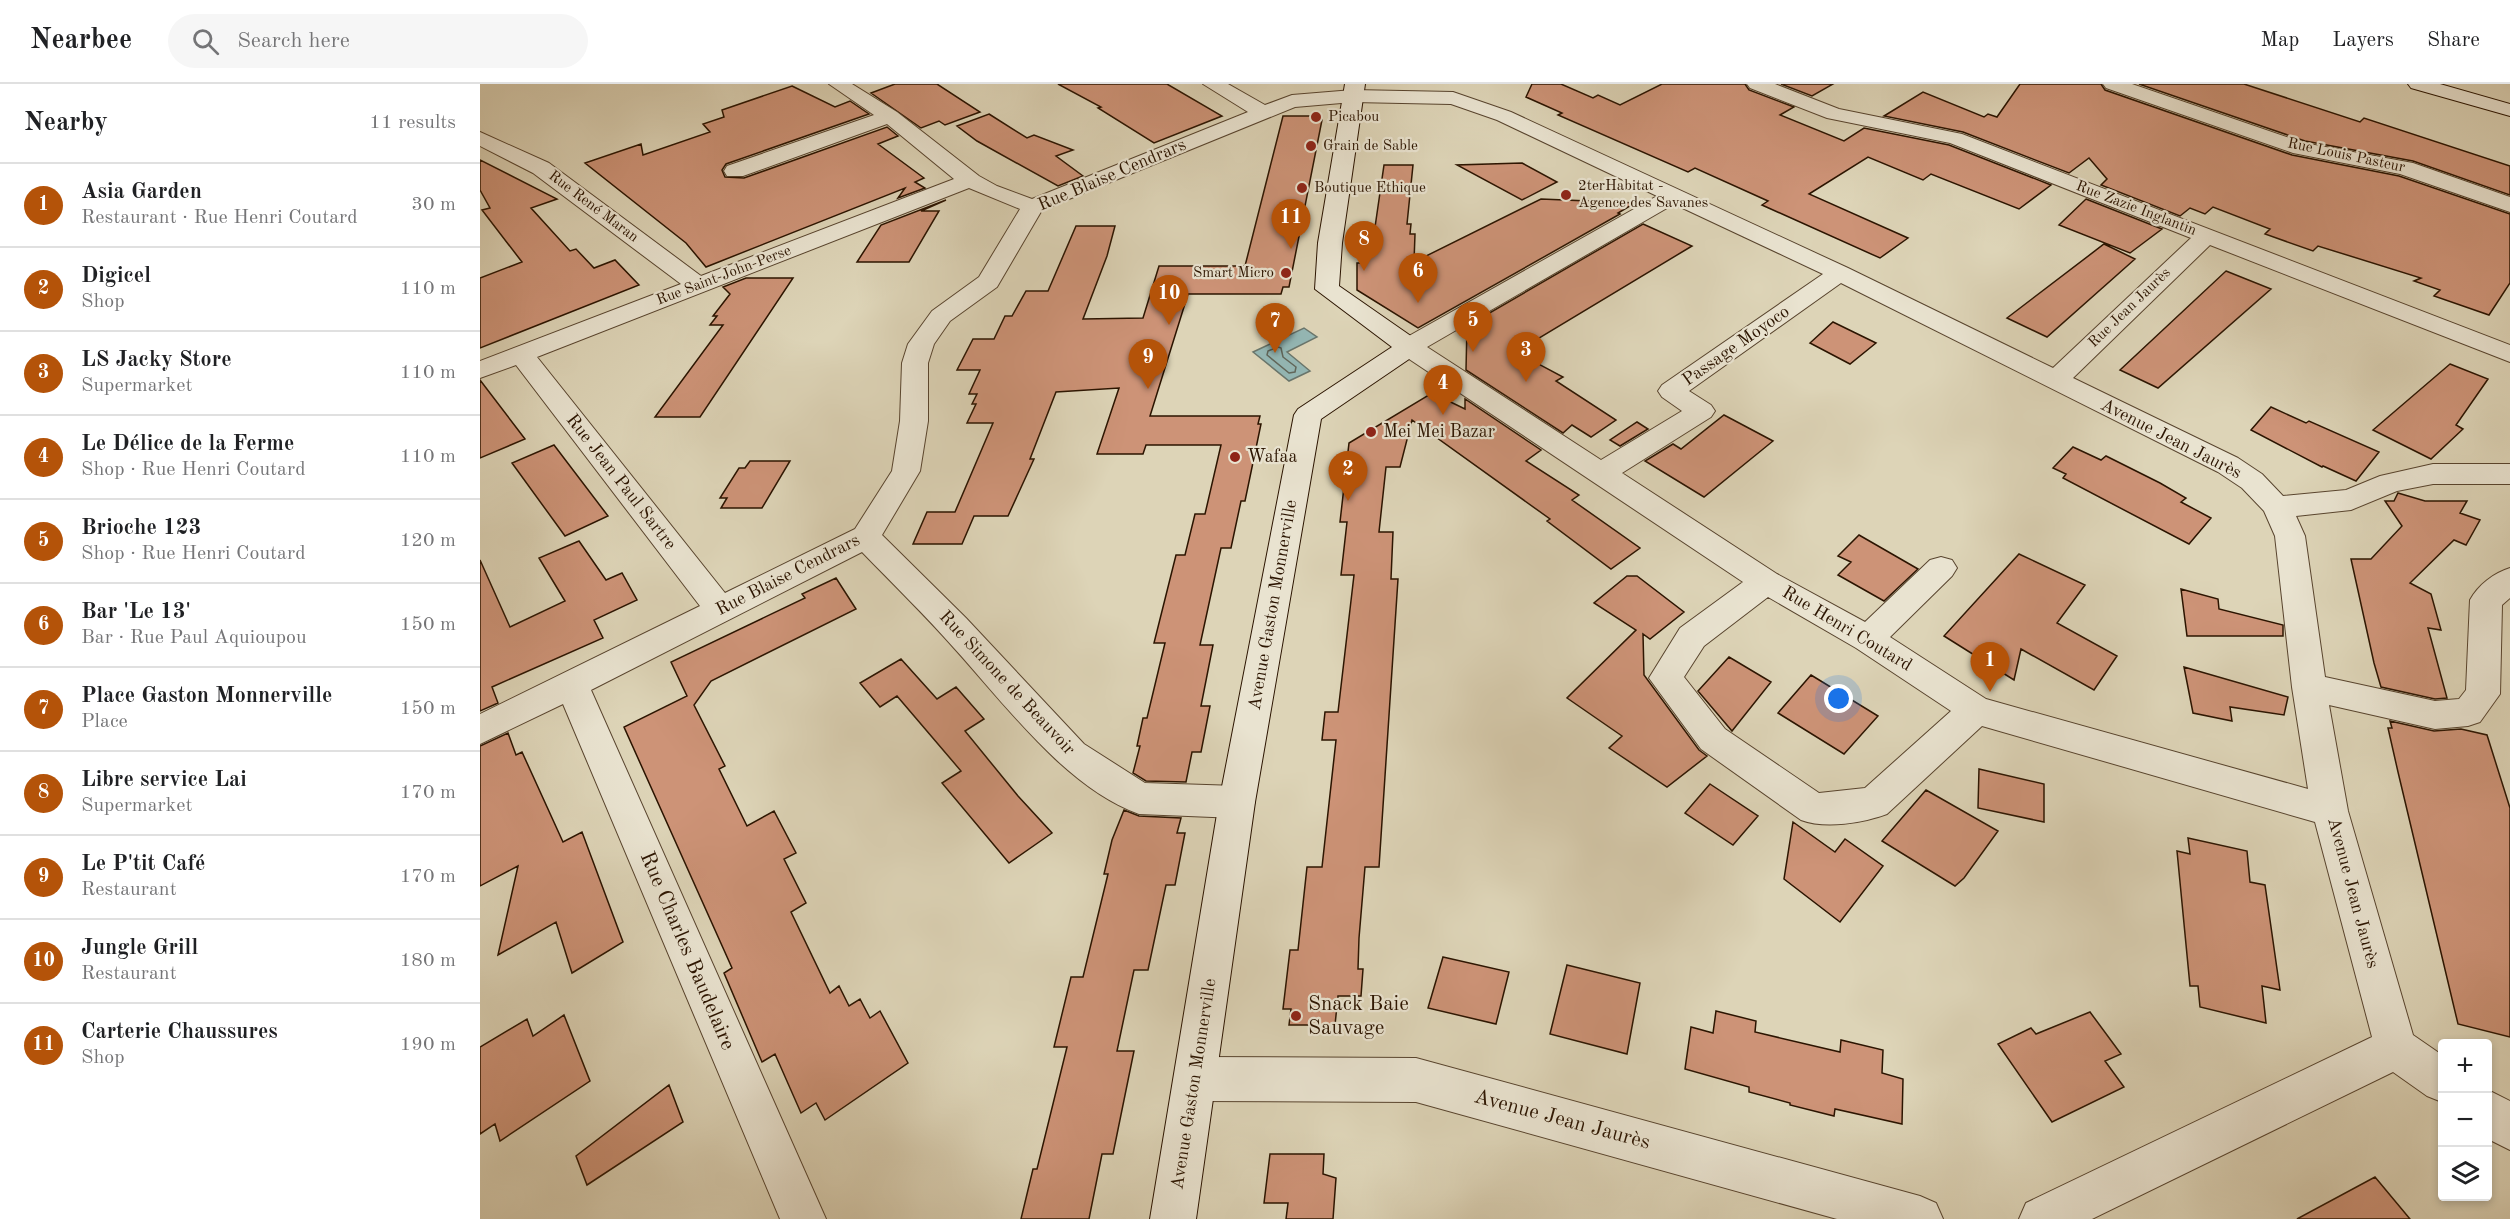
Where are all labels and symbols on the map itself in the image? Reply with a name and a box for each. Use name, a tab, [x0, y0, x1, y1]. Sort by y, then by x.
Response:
marker: Picabou	[1309, 110, 1323, 124]
place label: Picabou	[1328, 110, 1379, 125]
street label: Rue Blaise Cendrars	[1035, 136, 1189, 214]
street label: Rue Louis Pasteur	[2286, 136, 2406, 176]
marker: Grain de Sable	[1304, 139, 1318, 153]
place label: Grain de Sable	[1323, 139, 1418, 154]
street label: Rue René Maran	[545, 168, 641, 246]
place label: 2terHabitat - Agence des Savanes	[1578, 179, 1708, 211]
street label: Rue Zazie Inglantin	[2074, 179, 2198, 239]
marker: Boutique Ethique	[1295, 181, 1309, 195]
place label: Boutique Ethique	[1314, 181, 1426, 196]
marker: 2terHabitat - Agence des Savanes	[1559, 188, 1573, 202]
pin: 11	[1272, 200, 1310, 249]
pin: 8	[1344, 222, 1384, 271]
street label: Rue Saint-John-Perse	[655, 243, 793, 309]
pin: 6	[1398, 254, 1438, 303]
street label: Rue Jean Jaurès	[2086, 265, 2174, 351]
place label: Smart Micro	[1193, 266, 1274, 281]
marker: Smart Micro	[1279, 266, 1293, 280]
pin: 10	[1150, 276, 1188, 325]
pin: 5	[1454, 302, 1492, 352]
street label: Passage Moyoco	[1679, 302, 1793, 390]
pin: 7	[1256, 304, 1294, 353]
pin: 3	[1506, 332, 1546, 382]
pin: 9	[1128, 340, 1168, 389]
pin: 4	[1424, 366, 1462, 415]
street label: Avenue Jean Jaurès	[2098, 396, 2245, 482]
street label: Rue Jean Paul Sartre	[563, 411, 679, 553]
place label: Mei Mei Bazar	[1383, 423, 1496, 441]
marker: Mei Mei Bazar	[1364, 425, 1378, 439]
place label: Wafaa	[1247, 448, 1298, 466]
marker: Wafaa	[1228, 450, 1242, 464]
pin: 2	[1328, 452, 1368, 501]
street label: Avenue Gaston Monnerville	[1246, 498, 1300, 712]
street label: Rue Blaise Cendrars	[713, 531, 863, 619]
street label: Rue Henri Coutard	[1779, 583, 1915, 675]
street label: Rue Simone de Beauvoir	[936, 607, 1079, 759]
pin: 1	[1970, 642, 2010, 692]
your location	[1824, 684, 1853, 713]
street label: Avenue Jean Jaurès	[2324, 816, 2382, 971]
street label: Rue Charles Baudelaire	[636, 849, 738, 1053]
street label: Avenue Gaston Monnerville	[1168, 977, 1220, 1191]
place label: Snack Baie Sauvage	[1308, 994, 1409, 1039]
marker: Snack Baie Sauvage	[1289, 1009, 1303, 1023]
street label: Avenue Jean Jaurès	[1472, 1086, 1652, 1154]

